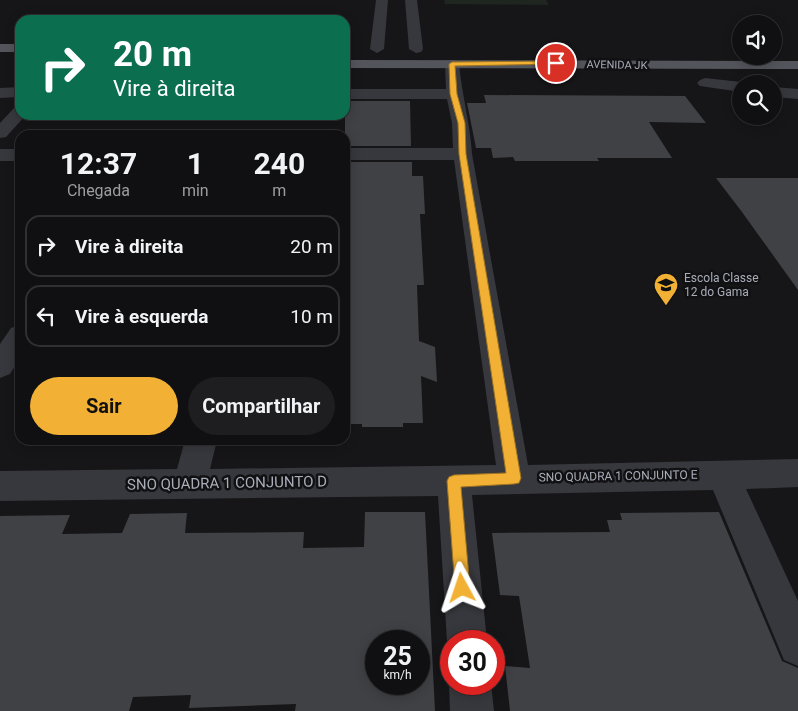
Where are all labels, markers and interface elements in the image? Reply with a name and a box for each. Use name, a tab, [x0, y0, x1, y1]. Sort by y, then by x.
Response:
map controls	[732, 15, 782, 125]
button: sound	[732, 15, 782, 65]
text: 20 m	[113, 34, 192, 75]
icon: right	[30, 35, 95, 100]
pin	[535, 42, 577, 84]
icon: arrive	[542, 49, 570, 77]
street label: AVENIDA JK	[586, 58, 648, 72]
button: search	[732, 75, 782, 125]
text: Vire à direita	[113, 76, 235, 101]
text: 12:37	[60, 146, 137, 181]
text: 1	[187, 146, 204, 181]
text: 240	[254, 146, 305, 181]
text: Chegada	[67, 181, 130, 200]
text: min	[182, 181, 209, 200]
text: m	[272, 181, 286, 200]
icon: right	[32, 232, 60, 260]
text: Vire à direita	[75, 235, 184, 258]
text: 20 m	[290, 235, 333, 258]
place label: Escola Classe 12 do Gama	[684, 271, 759, 299]
school or university icon: Escola Classe 12 do Gama	[653, 272, 679, 306]
icon: left	[32, 302, 60, 330]
text: Vire à esquerda	[75, 305, 208, 328]
text: 10 m	[290, 305, 333, 328]
button: Sair	[30, 377, 178, 435]
button: Compartilhar	[188, 377, 335, 435]
street label: SNO QUADRA 1 CONJUNTO E	[538, 468, 698, 484]
street label: SNO QUADRA 1 CONJUNTO D	[127, 472, 327, 494]
position arrow	[435, 561, 487, 613]
speed limit sign: 30	[440, 630, 505, 695]
text: 25	[383, 642, 412, 671]
text: km/h	[383, 668, 412, 682]

